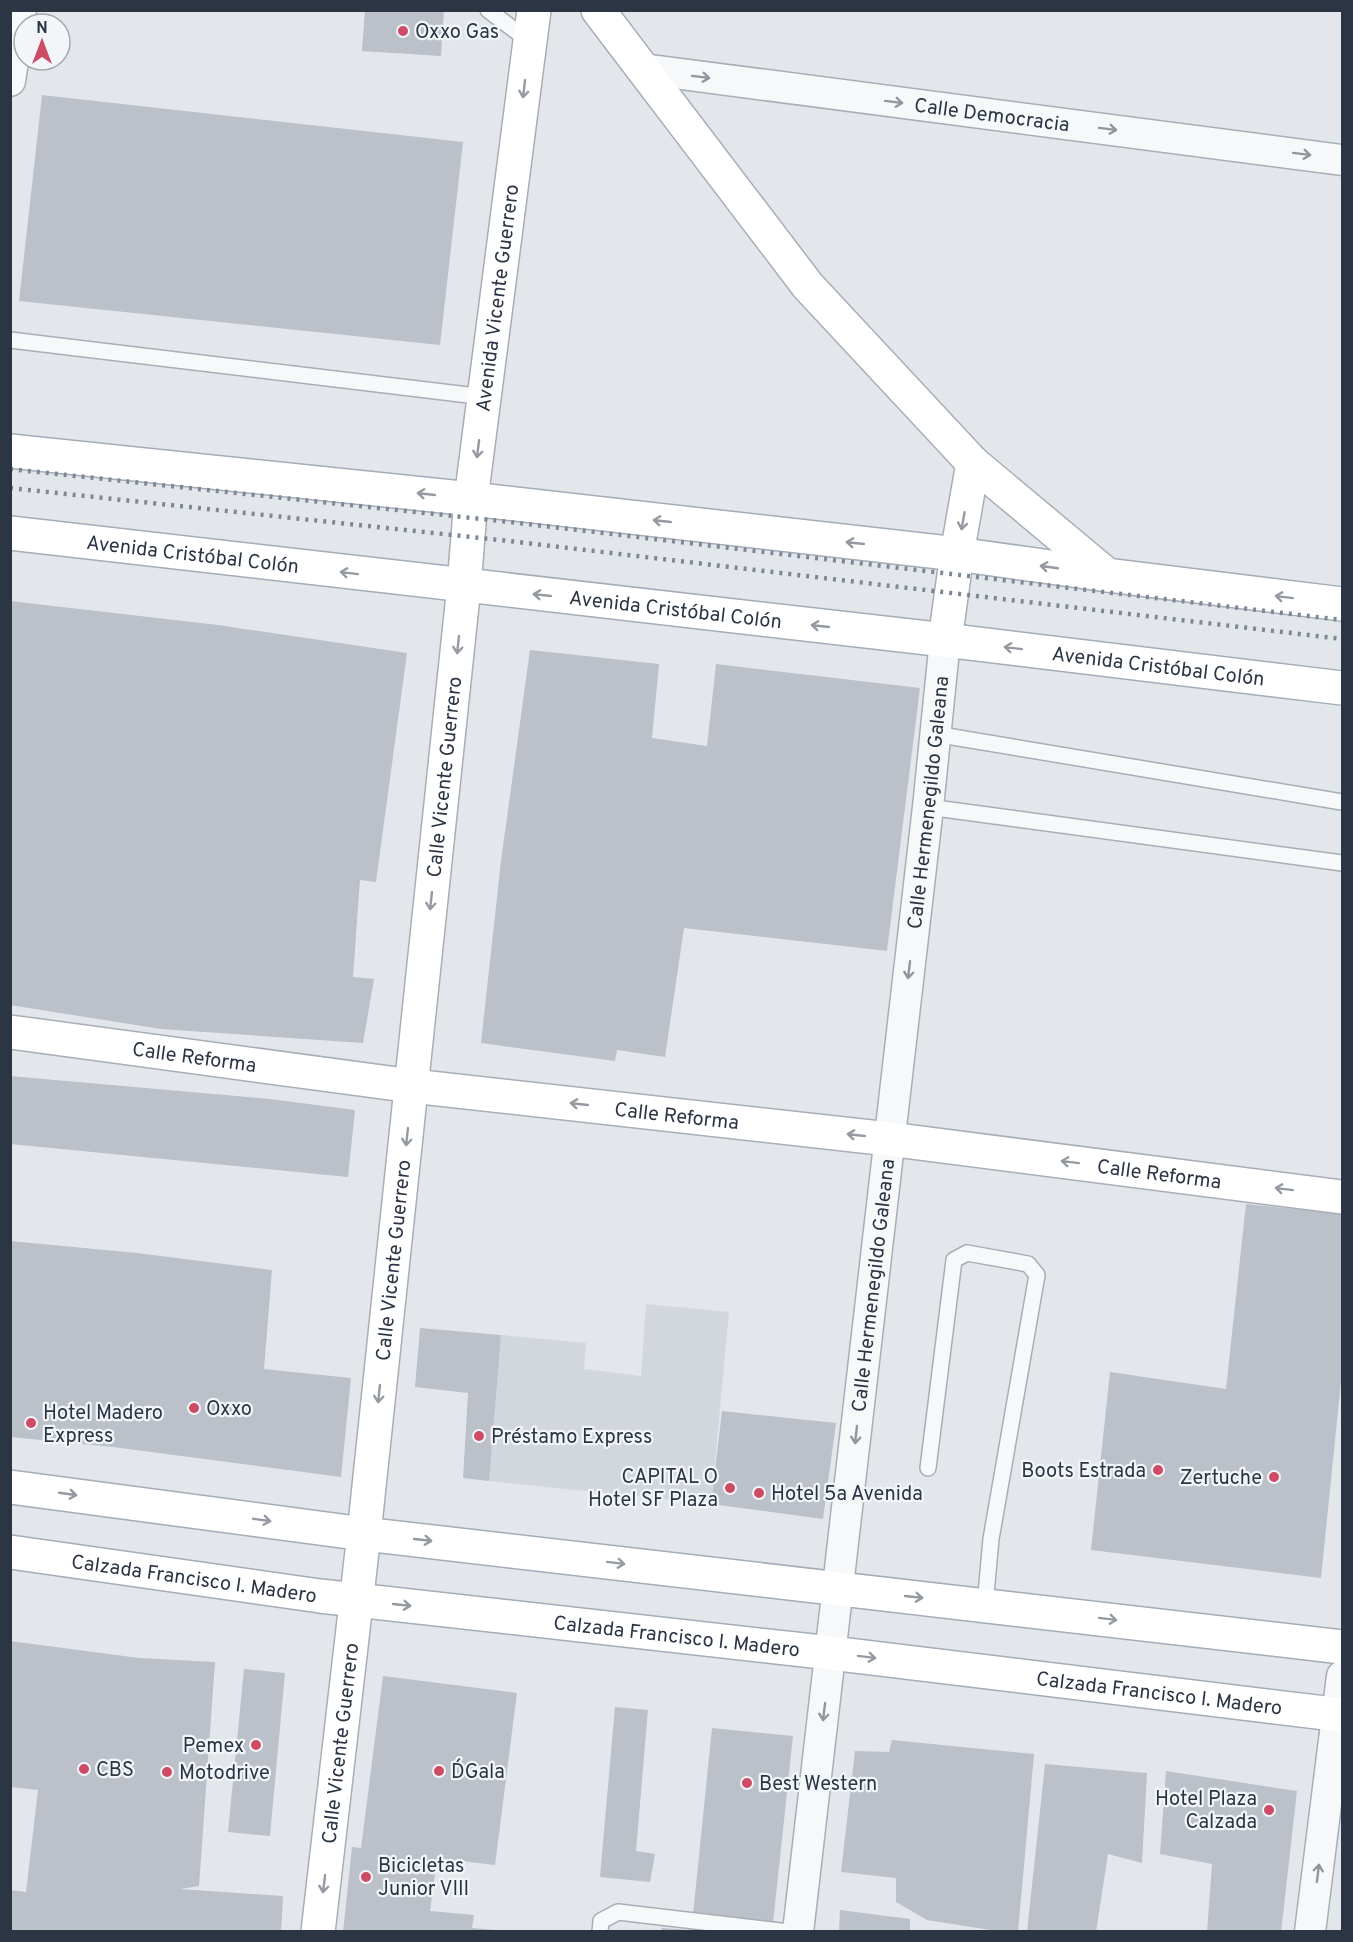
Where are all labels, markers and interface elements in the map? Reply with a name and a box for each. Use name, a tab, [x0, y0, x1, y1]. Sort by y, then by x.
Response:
north arrow	[12, 12, 72, 72]
text: N	[36, 19, 48, 39]
place label: Oxxo Gas	[415, 20, 499, 46]
marker: Oxxo Gas	[396, 24, 410, 38]
one-way arrow	[690, 71, 710, 82]
one-way arrow	[518, 79, 529, 99]
street label: Calle Democracia	[913, 93, 1071, 139]
one-way arrow	[884, 96, 904, 107]
one-way arrow	[1098, 124, 1118, 135]
one-way arrow	[1291, 149, 1311, 160]
street label: Avenida Vicente Guerrero	[471, 183, 526, 413]
one-way arrow	[472, 439, 483, 459]
one-way arrow	[417, 488, 437, 499]
one-way arrow	[957, 511, 968, 530]
one-way arrow	[652, 515, 672, 526]
street label: Avenida Cristóbal Colón	[85, 531, 300, 581]
one-way arrow	[846, 537, 866, 548]
one-way arrow	[1040, 562, 1059, 573]
one-way arrow	[339, 567, 359, 578]
street label: Avenida Cristóbal Colón	[568, 586, 783, 636]
one-way arrow	[533, 589, 553, 600]
one-way arrow	[1275, 591, 1295, 602]
one-way arrow	[810, 620, 830, 631]
one-way arrow	[452, 634, 463, 654]
street label: Avenida Cristóbal Colón	[1050, 642, 1266, 694]
one-way arrow	[1004, 643, 1024, 654]
street label: Calle Vicente Guerrero	[422, 675, 469, 879]
street label: Calle Hermenegildo Galeana	[903, 675, 956, 931]
one-way arrow	[425, 891, 436, 911]
one-way arrow	[903, 959, 914, 979]
street label: Calle Reforma	[130, 1038, 258, 1080]
one-way arrow	[569, 1098, 589, 1109]
street label: Calle Reforma	[613, 1098, 740, 1137]
one-way arrow	[401, 1127, 412, 1146]
one-way arrow	[846, 1129, 866, 1140]
street label: Calle Reforma	[1095, 1155, 1223, 1196]
one-way arrow	[1061, 1156, 1081, 1167]
street label: Calle Hermenegildo Galeana	[847, 1158, 902, 1414]
street label: Calle Vicente Guerrero	[371, 1159, 418, 1362]
one-way arrow	[1275, 1183, 1295, 1194]
one-way arrow	[373, 1383, 384, 1403]
place label: Oxxo	[206, 1397, 252, 1423]
place label: Hotel Madero Express	[43, 1401, 163, 1450]
marker: Oxxo	[187, 1401, 201, 1415]
marker: Hotel Madero Express	[24, 1416, 38, 1430]
one-way arrow	[850, 1424, 861, 1444]
place label: Préstamo Express	[491, 1425, 652, 1451]
marker: Préstamo Express	[472, 1429, 486, 1443]
place label: Boots Estrada	[1021, 1459, 1146, 1485]
marker: Boots Estrada	[1151, 1463, 1165, 1477]
place label: CAPITAL O Hotel SF Plaza	[588, 1465, 718, 1514]
place label: Zertuche	[1180, 1466, 1262, 1492]
marker: Zertuche	[1267, 1470, 1281, 1484]
marker: CAPITAL O Hotel SF Plaza	[723, 1481, 737, 1495]
place label: Hotel 5a Avenida	[771, 1482, 923, 1508]
marker: Hotel 5a Avenida	[752, 1486, 766, 1500]
one-way arrow	[58, 1489, 78, 1500]
one-way arrow	[251, 1515, 271, 1526]
one-way arrow	[412, 1535, 432, 1546]
street label: Calzada Francisco I. Madero	[69, 1550, 318, 1610]
one-way arrow	[606, 1558, 626, 1569]
one-way arrow	[904, 1592, 924, 1603]
one-way arrow	[391, 1599, 411, 1610]
street label: Calzada Francisco I. Madero	[552, 1611, 801, 1664]
one-way arrow	[1098, 1614, 1118, 1625]
street label: Calle Vicente Guerrero	[317, 1642, 366, 1845]
one-way arrow	[856, 1652, 876, 1663]
street label: Calzada Francisco I. Madero	[1035, 1667, 1284, 1723]
one-way arrow	[818, 1701, 829, 1721]
place label: Pemex	[183, 1734, 244, 1760]
marker: Pemex	[249, 1738, 263, 1752]
place label: CBS	[96, 1758, 134, 1784]
place label: D´Gala	[451, 1758, 505, 1786]
place label: Motodrive	[179, 1761, 270, 1787]
marker: CBS	[77, 1762, 91, 1776]
marker: D´Gala	[432, 1764, 446, 1778]
marker: Motodrive	[160, 1765, 174, 1779]
place label: Best Western	[759, 1772, 877, 1798]
marker: Best Western	[740, 1776, 754, 1790]
place label: Hotel Plaza Calzada	[1155, 1787, 1257, 1836]
marker: Hotel Plaza Calzada	[1262, 1803, 1276, 1817]
place label: Bicicletas Junior VIII	[378, 1854, 469, 1903]
one-way arrow	[1312, 1864, 1323, 1884]
marker: Bicicletas Junior VIII	[359, 1870, 373, 1884]
one-way arrow	[318, 1874, 329, 1894]

